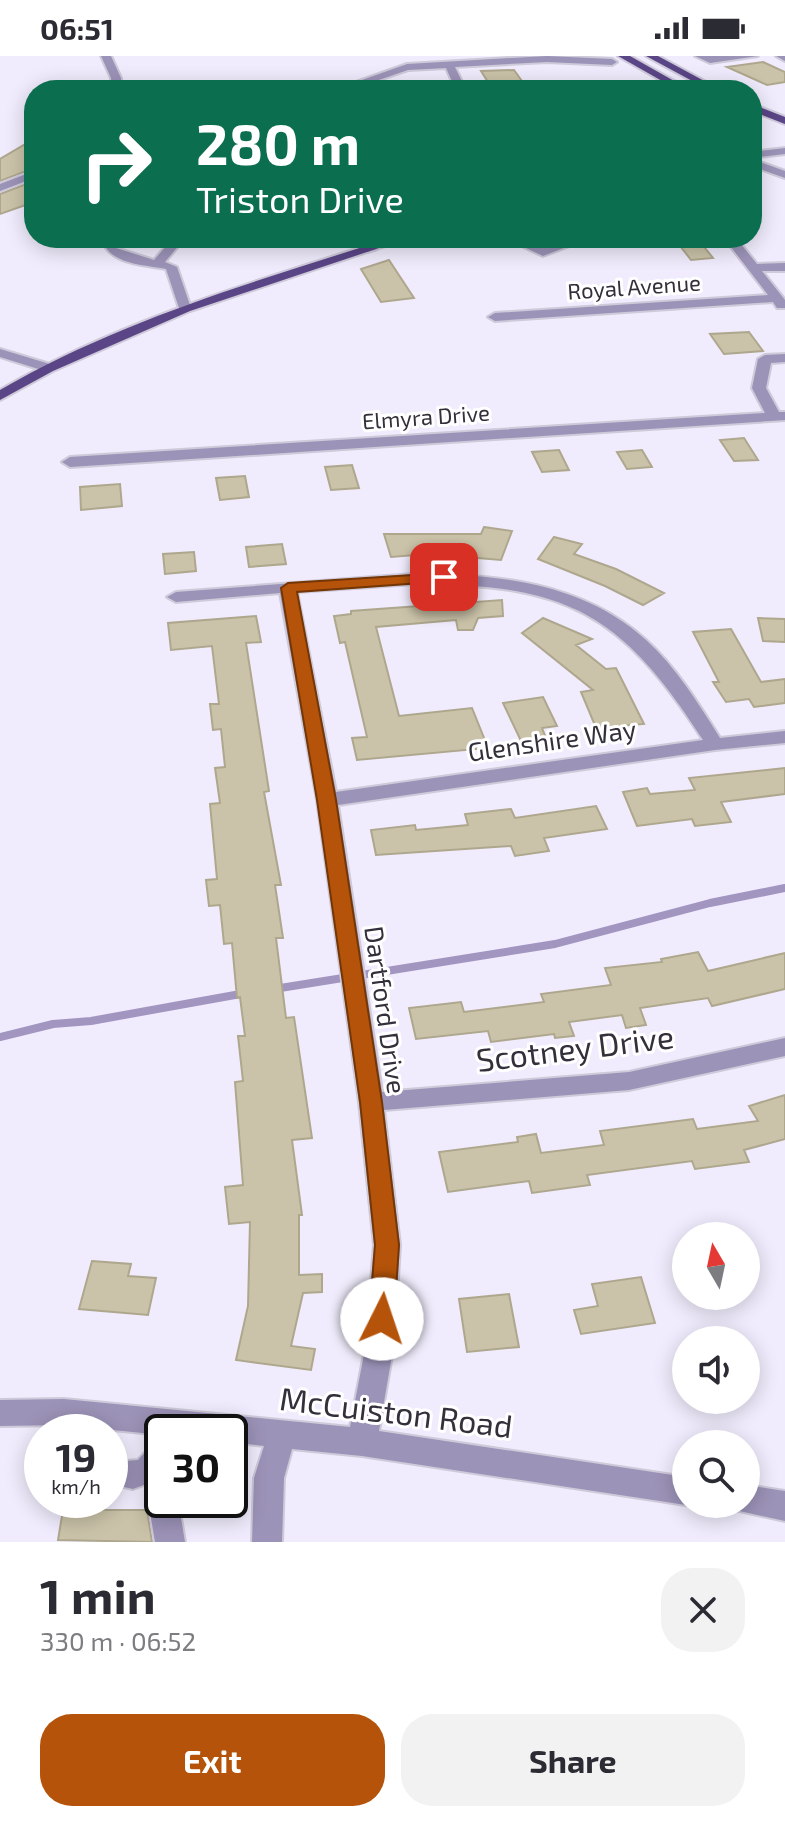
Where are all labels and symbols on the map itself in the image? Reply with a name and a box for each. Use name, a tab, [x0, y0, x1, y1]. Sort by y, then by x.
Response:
street label: Royal Avenue	[566, 268, 701, 304]
street label: Elmyra Drive	[361, 399, 491, 433]
pin	[410, 543, 478, 611]
street label: Glenshire Way	[466, 712, 638, 767]
street label: Dartford Drive	[359, 924, 414, 1096]
street label: Scotney Drive	[474, 1016, 676, 1078]
north arrow	[672, 1222, 760, 1310]
position arrow	[340, 1277, 424, 1361]
street label: McCuiston Road	[278, 1378, 515, 1444]
speed limit sign: 30	[144, 1414, 248, 1518]

